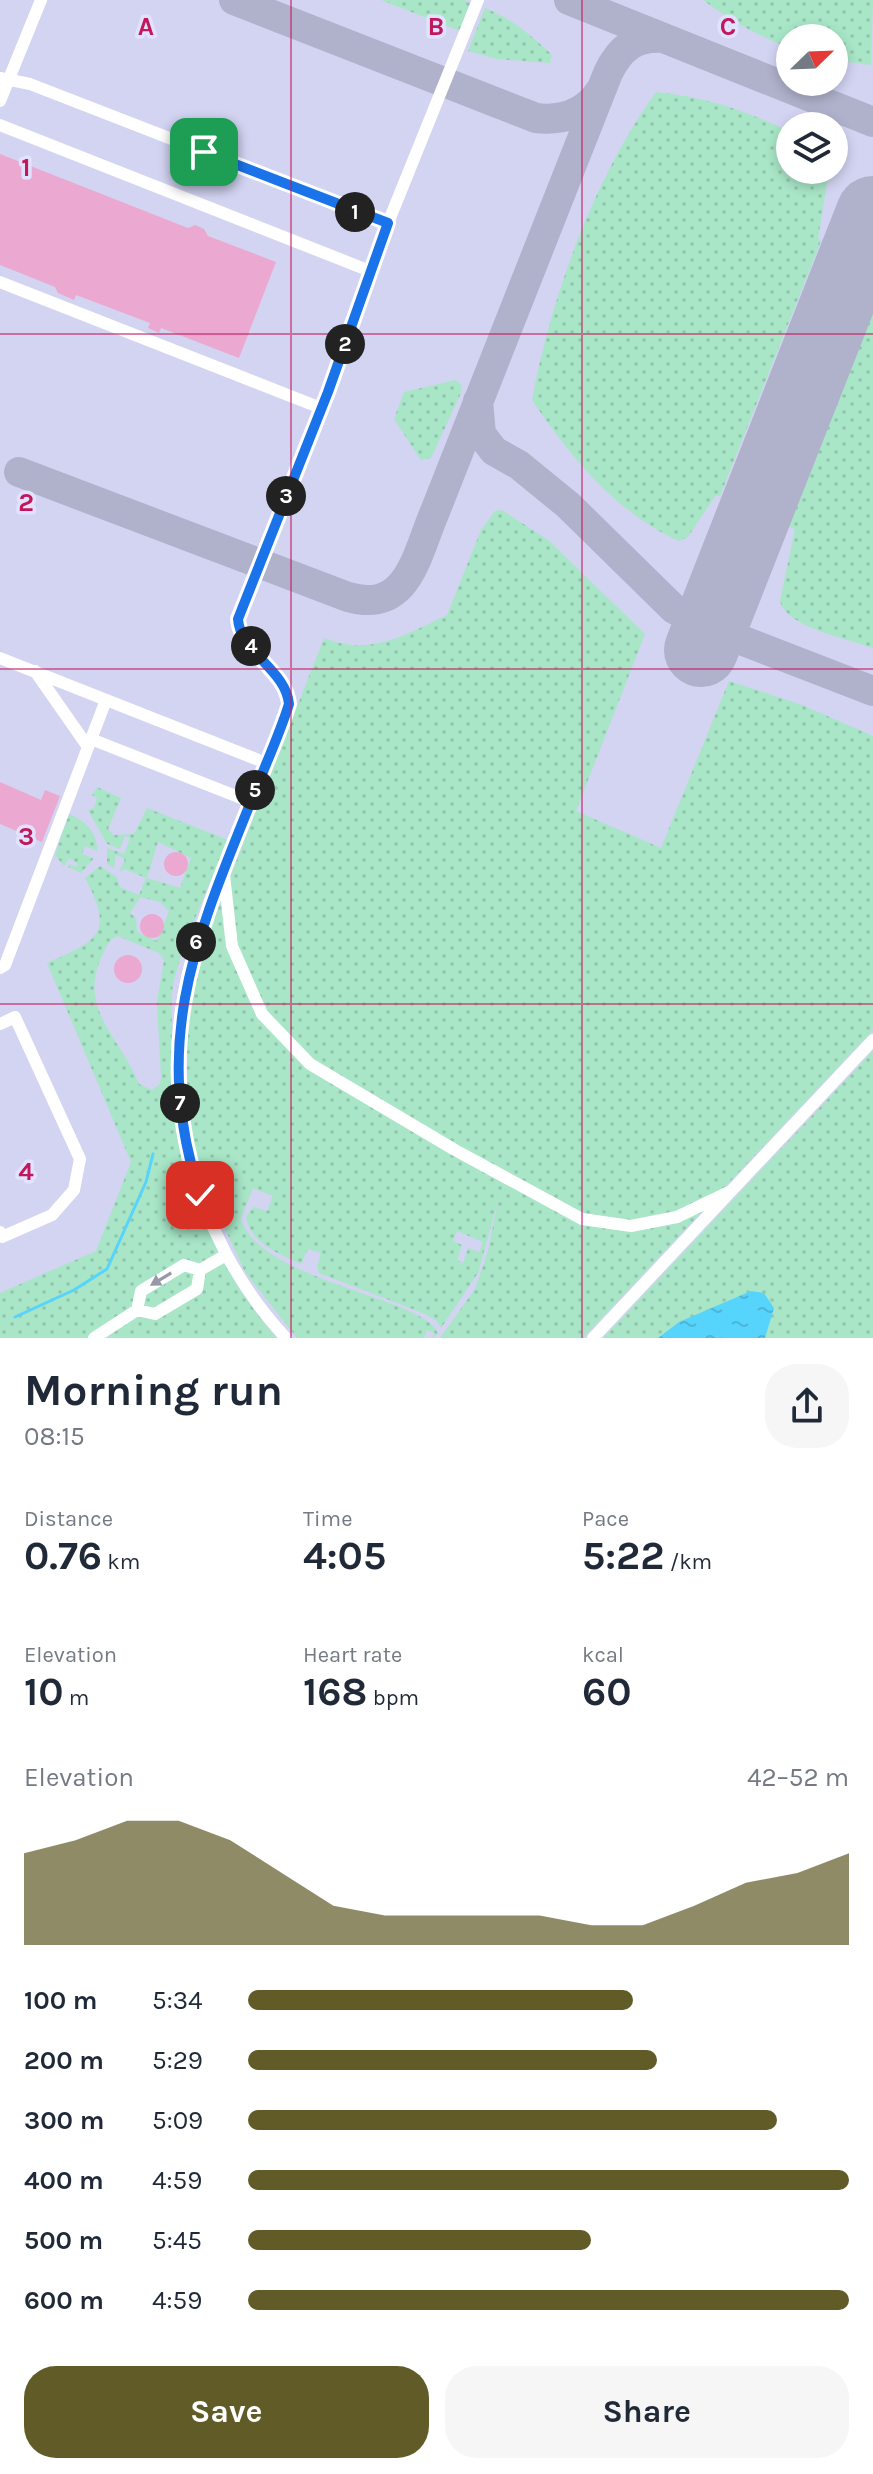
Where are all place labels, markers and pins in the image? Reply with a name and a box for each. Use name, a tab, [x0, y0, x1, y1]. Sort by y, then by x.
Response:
pin	[170, 118, 238, 186]
pin: 1	[335, 192, 375, 232]
pin: 2	[325, 324, 365, 364]
pin: 3	[266, 476, 306, 516]
pin: 4	[231, 626, 271, 666]
pin: 5	[235, 770, 275, 810]
pin: 6	[176, 922, 216, 962]
pin: 7	[160, 1083, 200, 1123]
pin	[166, 1161, 234, 1229]

